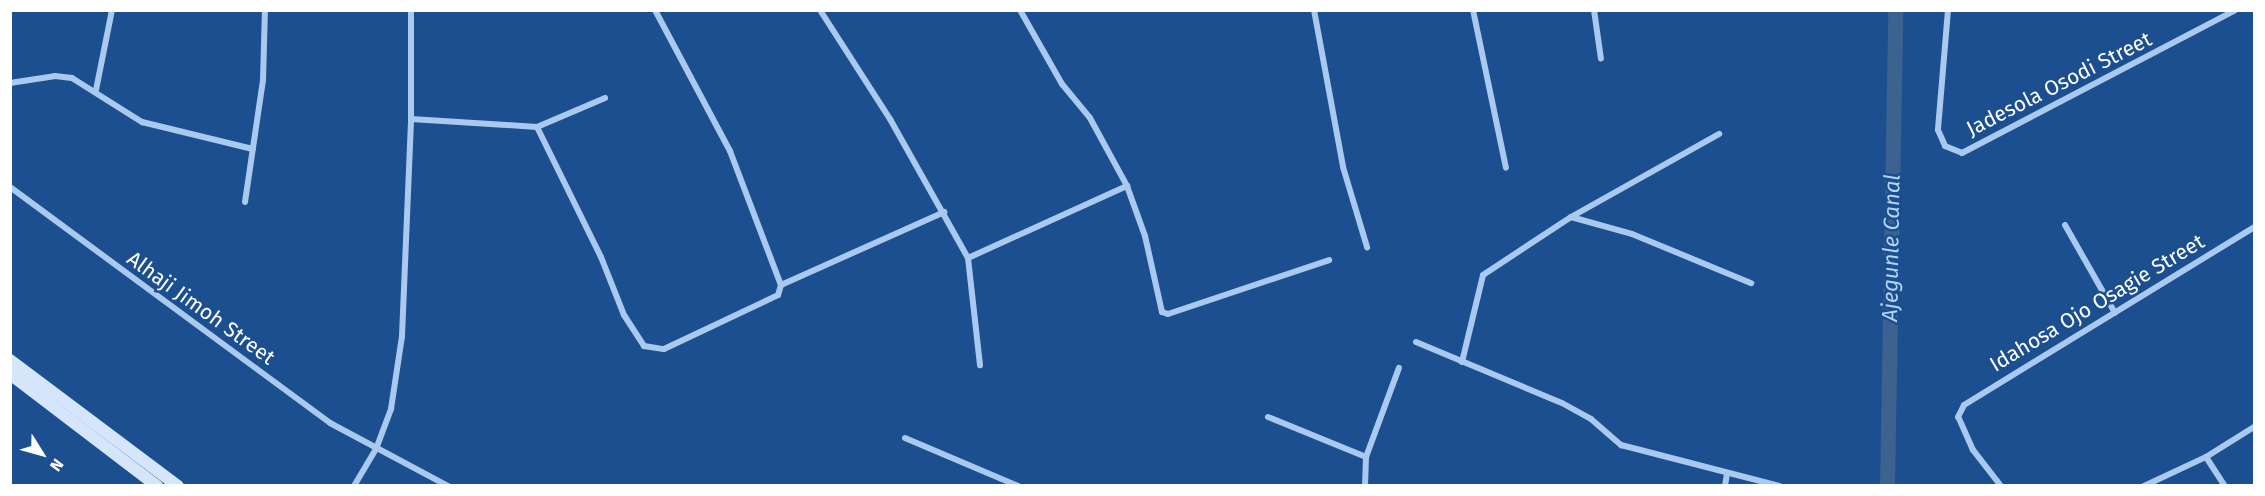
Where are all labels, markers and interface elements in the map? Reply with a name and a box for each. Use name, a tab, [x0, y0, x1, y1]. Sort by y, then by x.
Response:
street label: Jadesola Osodi Street	[1962, 26, 2156, 142]
water label: Ajegunle Canal	[1877, 174, 1905, 322]
street label: Idahosa Ojo Osagie Street	[1985, 229, 2209, 377]
street label: Alhaji Jimoh Street	[122, 246, 280, 370]
north arrow	[12, 424, 72, 484]
text: N	[46, 455, 68, 475]

